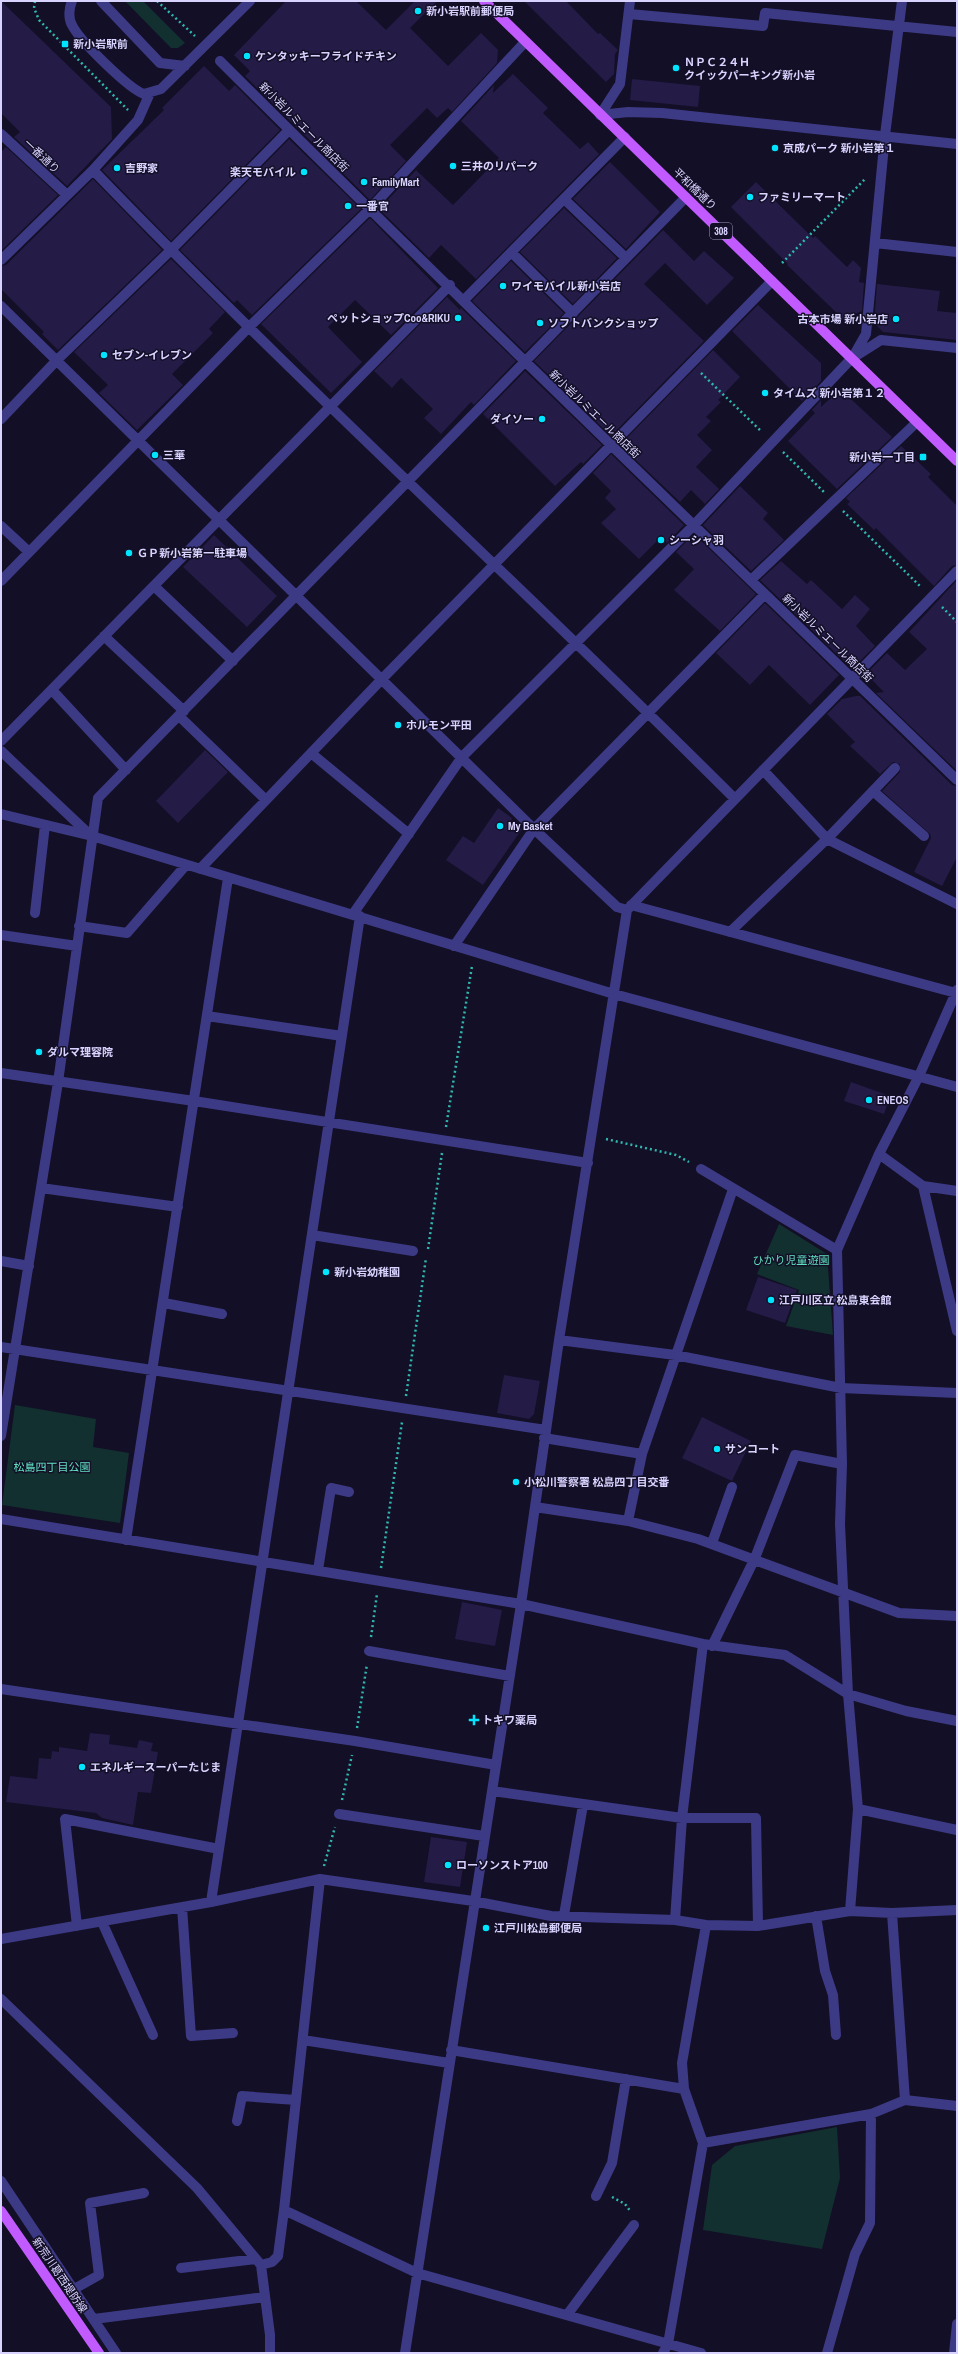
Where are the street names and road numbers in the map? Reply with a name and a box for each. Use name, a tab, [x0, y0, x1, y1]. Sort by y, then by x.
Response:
street label: 新小岩ルミエール商店街	[256, 79, 352, 175]
street label: 一番通り	[21, 136, 63, 176]
street label: 平和橋通り	[670, 165, 720, 213]
road number: 308	[710, 223, 732, 239]
street label: 新小岩ルミエール商店街	[547, 367, 643, 461]
street label: 新小岩ルミエール商店街	[780, 591, 876, 685]
street label: 新荒川葛西堤防線	[30, 2235, 90, 2315]

